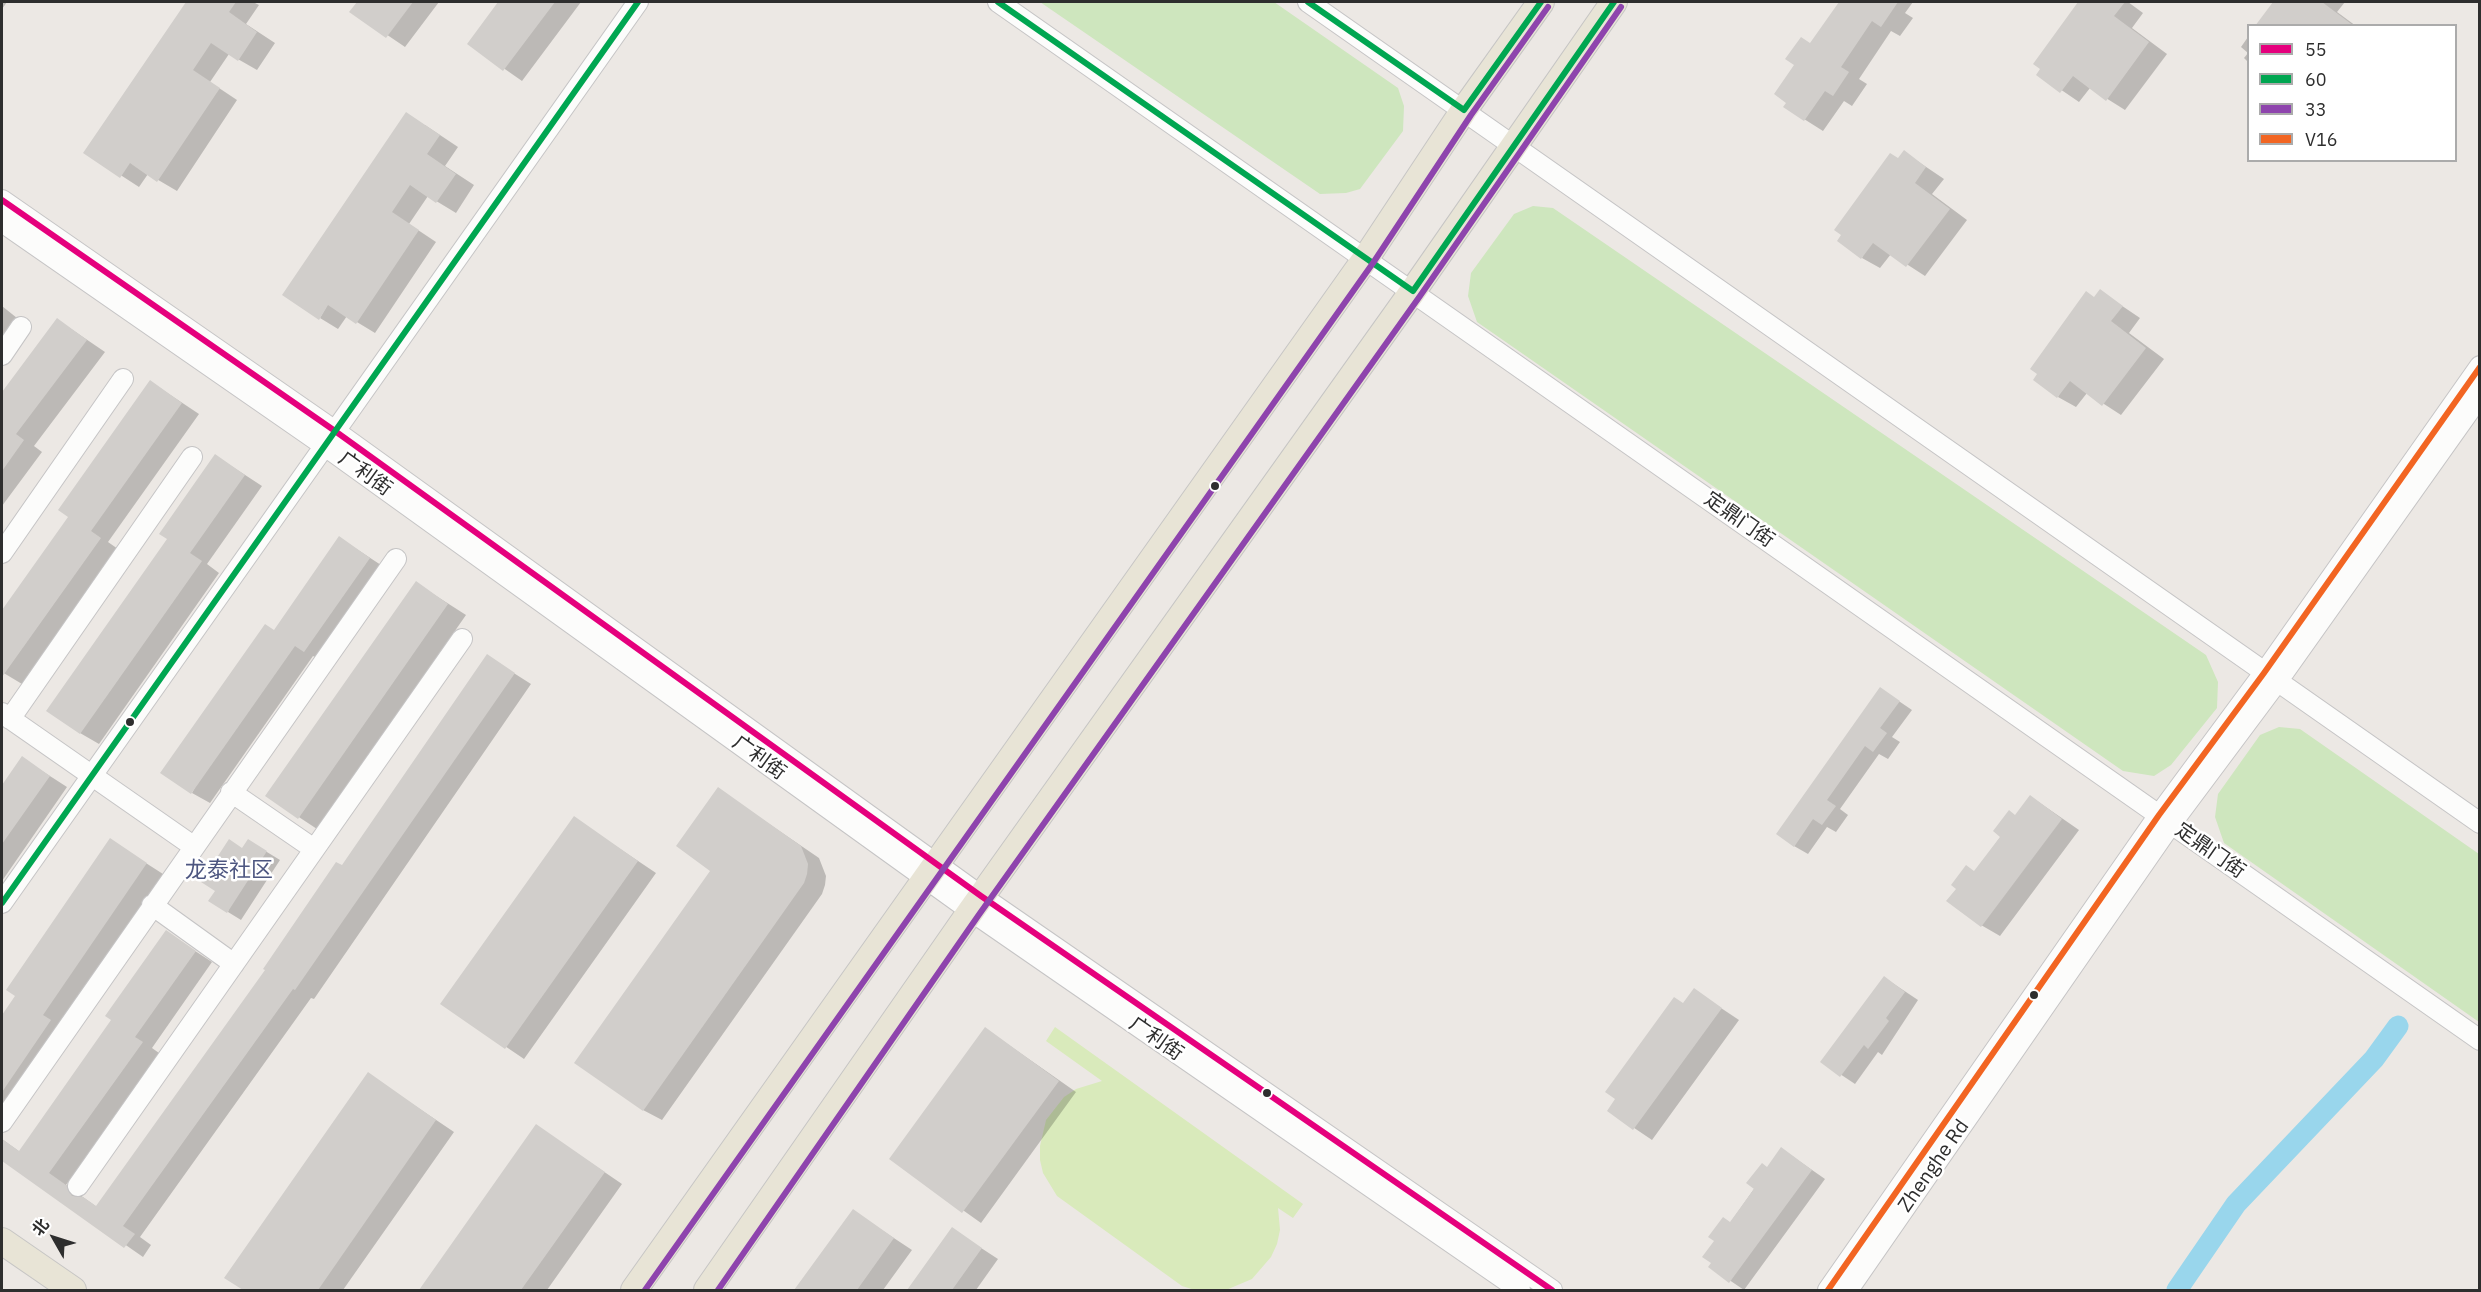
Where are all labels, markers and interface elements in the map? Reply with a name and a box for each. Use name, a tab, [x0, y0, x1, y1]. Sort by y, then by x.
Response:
legend	[2247, 24, 2457, 162]
text: 55	[2305, 38, 2327, 61]
text: 60	[2305, 68, 2327, 91]
text: 33	[2305, 98, 2327, 121]
text: V16	[2305, 128, 2338, 151]
street label: 广利街	[334, 447, 396, 501]
unlabelled marker	[1209, 480, 1221, 492]
street label: 定鼎门街	[1699, 487, 1779, 553]
unlabelled marker	[124, 716, 136, 728]
street label: 广利街	[728, 731, 790, 785]
street label: 定鼎门街	[2170, 818, 2250, 884]
district label: 龙泰社区	[185, 858, 273, 884]
unlabelled marker	[2028, 989, 2040, 1001]
street label: 广利街	[1125, 1012, 1187, 1066]
unlabelled marker	[1261, 1087, 1273, 1099]
street label: Zhenghe Rd	[1893, 1115, 1975, 1217]
north arrow	[24, 1208, 84, 1268]
text: 北	[27, 1214, 53, 1239]

